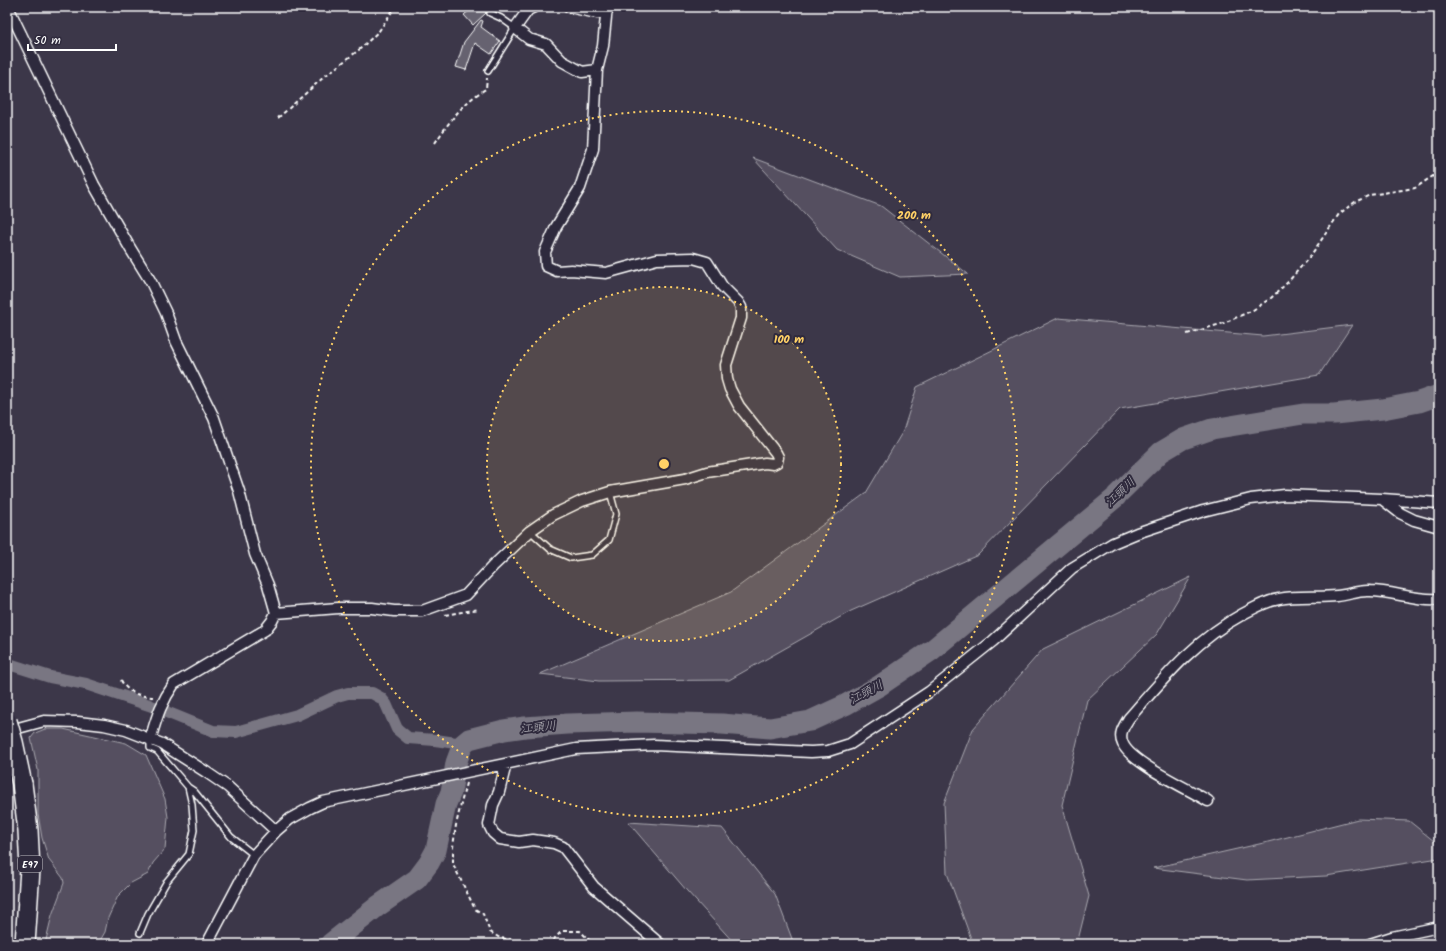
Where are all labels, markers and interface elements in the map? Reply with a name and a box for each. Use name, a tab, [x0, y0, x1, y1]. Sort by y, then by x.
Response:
scale bar	[28, 26, 116, 52]
text: 50 m	[34, 31, 61, 50]
text: 200 m	[897, 206, 931, 225]
text: 100 m	[774, 330, 804, 349]
centre of rings	[657, 457, 671, 471]
water label: 江頭川	[1101, 473, 1140, 512]
water label: 江頭川	[846, 676, 887, 709]
water label: 江頭川	[519, 716, 557, 739]
road number: E97	[18, 856, 42, 872]

